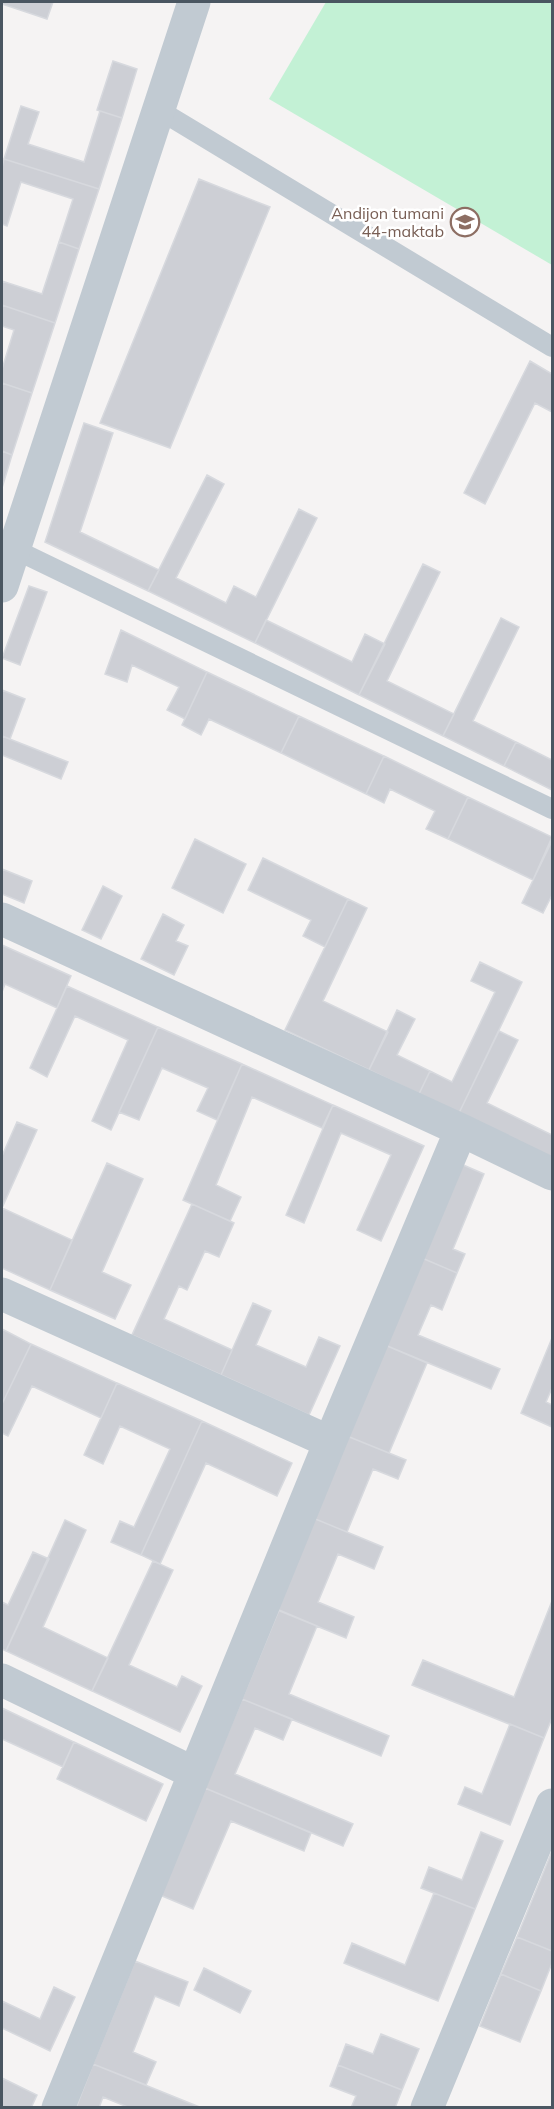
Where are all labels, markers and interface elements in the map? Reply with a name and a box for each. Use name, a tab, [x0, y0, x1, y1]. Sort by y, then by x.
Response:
place label: Andijon tumani 44-maktab	[331, 203, 444, 241]
school or university icon: Andijon tumani 44-maktab	[449, 206, 481, 238]

